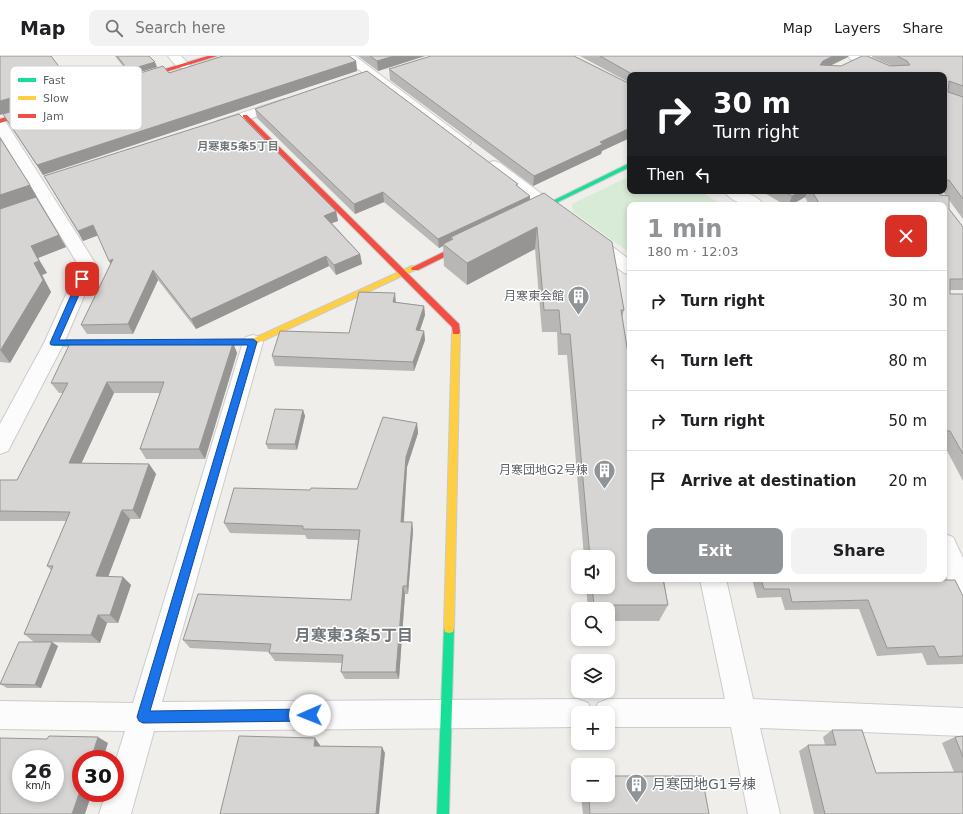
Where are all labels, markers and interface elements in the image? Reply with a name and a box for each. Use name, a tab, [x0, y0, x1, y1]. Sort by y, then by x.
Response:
search box	[89, 10, 369, 46]
text: Map	[20, 17, 65, 39]
icon: search	[103, 17, 125, 39]
text: Search here	[135, 19, 225, 37]
text: Map	[783, 20, 812, 36]
text: Layers	[834, 20, 881, 36]
text: Share	[903, 20, 943, 36]
legend	[10, 66, 142, 130]
text: Fast	[43, 74, 66, 87]
text: 30 m	[713, 87, 791, 120]
icon: right	[647, 88, 699, 140]
text: Slow	[43, 92, 69, 105]
text: Jam	[42, 110, 64, 123]
text: Turn right	[713, 121, 799, 142]
district label: 月寒東5条5丁目	[197, 140, 279, 153]
icon: left	[692, 164, 714, 186]
text: Then	[647, 166, 684, 184]
text: 1 min	[647, 215, 722, 243]
button: close	[885, 215, 927, 257]
text: 180 m · 12:03	[647, 244, 738, 259]
pin	[65, 262, 99, 296]
icon: arrive	[71, 268, 93, 290]
building icon: 月寒東会館	[566, 283, 592, 316]
place label: 月寒東会館	[504, 289, 564, 303]
icon: right	[647, 290, 669, 312]
text: Turn right	[681, 292, 765, 310]
text: 30 m	[889, 292, 927, 310]
icon: left	[647, 350, 669, 372]
text: Turn left	[681, 352, 753, 370]
text: 80 m	[889, 352, 927, 370]
icon: right	[647, 410, 669, 432]
text: Turn right	[681, 412, 765, 430]
text: 50 m	[889, 412, 927, 430]
building icon: 月寒団地G2号棟	[591, 457, 617, 490]
place label: 月寒団地G2号棟	[499, 463, 588, 477]
icon: arrive	[647, 470, 669, 492]
text: Arrive at destination	[681, 472, 856, 490]
text: 20 m	[889, 472, 927, 490]
button: Exit	[647, 528, 783, 574]
button: Share	[791, 528, 927, 574]
map controls	[571, 550, 615, 802]
button: sound	[571, 550, 615, 594]
button: search	[571, 602, 615, 646]
district label: 月寒東3条5丁目	[295, 626, 413, 645]
button: layers	[571, 654, 615, 698]
position arrow	[289, 694, 331, 736]
button: +	[571, 706, 615, 750]
speed limit sign: 30	[72, 750, 124, 802]
button: −	[571, 758, 615, 802]
text: 26	[24, 759, 52, 783]
building icon: 月寒団地G1号棟	[624, 771, 650, 804]
place label: 月寒団地G1号棟	[652, 776, 756, 792]
text: km/h	[25, 780, 51, 791]

